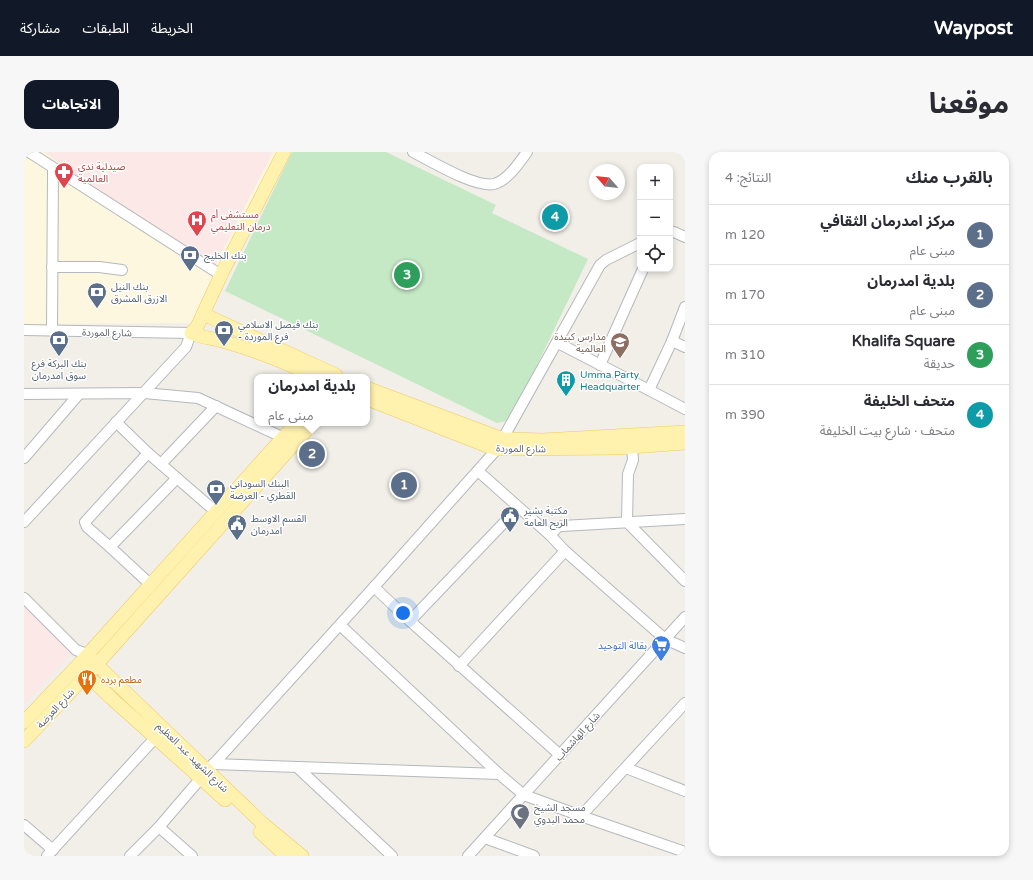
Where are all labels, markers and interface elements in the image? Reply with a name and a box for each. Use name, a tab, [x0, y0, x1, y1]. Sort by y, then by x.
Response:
text: Waypost	[934, 17, 1013, 39]
text: مشاركة	[20, 20, 60, 37]
text: الطبقات	[82, 20, 129, 37]
text: الخريطة	[151, 20, 193, 37]
button: الاتجاهات	[24, 80, 119, 129]
text: موقعنا	[929, 87, 1009, 121]
pharmacy icon: صيدلية ندي العالمية	[53, 161, 75, 189]
place label: صيدلية ندي العالمية	[78, 161, 125, 185]
north arrow	[589, 164, 625, 200]
map controls	[637, 164, 673, 272]
button: +	[637, 164, 673, 200]
text: بالقرب منك	[906, 167, 993, 188]
text: النتائج: 4	[725, 170, 771, 186]
button: −	[637, 200, 673, 236]
pin: 4	[542, 202, 568, 232]
hospital icon: مستشفى أم درمان التعليمي	[186, 209, 208, 237]
place label: مستشفى أم درمان التعليمي	[211, 209, 271, 234]
text: مركز امدرمان الثقافي	[820, 212, 955, 230]
text: 120 m	[725, 227, 765, 243]
text: 1	[976, 227, 984, 243]
button: locate	[637, 236, 673, 272]
text: مبنى عام	[910, 243, 955, 259]
bank icon: بنك الخليج	[179, 244, 201, 272]
place label: بنك الخليج	[204, 250, 247, 263]
pin: 3	[394, 260, 420, 290]
text: بلدية امدرمان	[867, 272, 955, 290]
bank icon: بنك النيل الازرق المشرق	[86, 281, 108, 309]
place label: بنك النيل الازرق المشرق	[111, 281, 167, 305]
text: 170 m	[725, 287, 765, 303]
text: 2	[976, 287, 984, 303]
text: مبنى عام	[910, 303, 955, 319]
bank icon: بنك فيصل الاسلامي - فرع الموردة	[213, 319, 235, 347]
place label: بنك فيصل الاسلامي - فرع الموردة	[238, 319, 318, 344]
street label: شارع الموردة	[82, 327, 132, 340]
bank icon: بنك البركة فرع سوق امدرمان	[48, 329, 70, 357]
place label: مدارس كبيدة العالمية	[554, 331, 606, 355]
school or university icon: مدارس كبيدة العالمية	[609, 331, 631, 359]
text: Khalifa Square	[852, 332, 955, 350]
text: 310 m	[725, 347, 765, 363]
text: 3	[976, 347, 984, 363]
text: حديقة	[924, 356, 955, 372]
place label: بنك البركة فرع سوق امدرمان	[32, 358, 87, 382]
building icon: Umma Party Headquarter	[555, 369, 577, 397]
place label: Umma Party Headquarter	[580, 369, 640, 393]
popup	[254, 374, 370, 426]
text: بلدية امدرمان	[268, 377, 356, 395]
text: متحف الخليفة	[864, 392, 955, 410]
text: 390 m	[725, 407, 765, 423]
text: 4	[976, 407, 984, 423]
text: مبنى عام	[268, 408, 313, 424]
text: متحف · شارع بيت الخليفة	[820, 423, 955, 439]
pin: 2	[299, 439, 325, 469]
street label: شارع الموردة	[496, 443, 546, 456]
pin: 1	[391, 470, 417, 500]
bank icon: البنك السوداني القطري - العرضة	[205, 478, 227, 506]
place label: البنك السوداني القطري - العرضة	[230, 478, 296, 503]
public building icon: مكتبة بشير الريح العامة	[499, 505, 521, 533]
place label: مكتبة بشير الريح العامة	[523, 505, 568, 530]
public building icon: القسم الاوسط امدرمان	[226, 513, 248, 541]
place label: القسم الاوسط امدرمان	[251, 513, 306, 537]
your location	[393, 603, 413, 623]
supermarket icon: بقالة التوحيد	[650, 634, 672, 662]
place label: بقالة التوحيد	[598, 640, 647, 652]
restaurant icon: مطعم برده	[76, 668, 98, 696]
place label: مطعم برده	[101, 674, 142, 687]
street label: شارع العرضة	[34, 686, 78, 732]
street label: شارع الهاشماب	[553, 710, 604, 764]
street label: شارع الشهيد عبد العظيم	[153, 720, 231, 796]
mosque icon: مسجد الشيخ محمد البدوي	[509, 802, 531, 830]
place label: مسجد الشيخ محمد البدوي	[534, 802, 586, 827]

